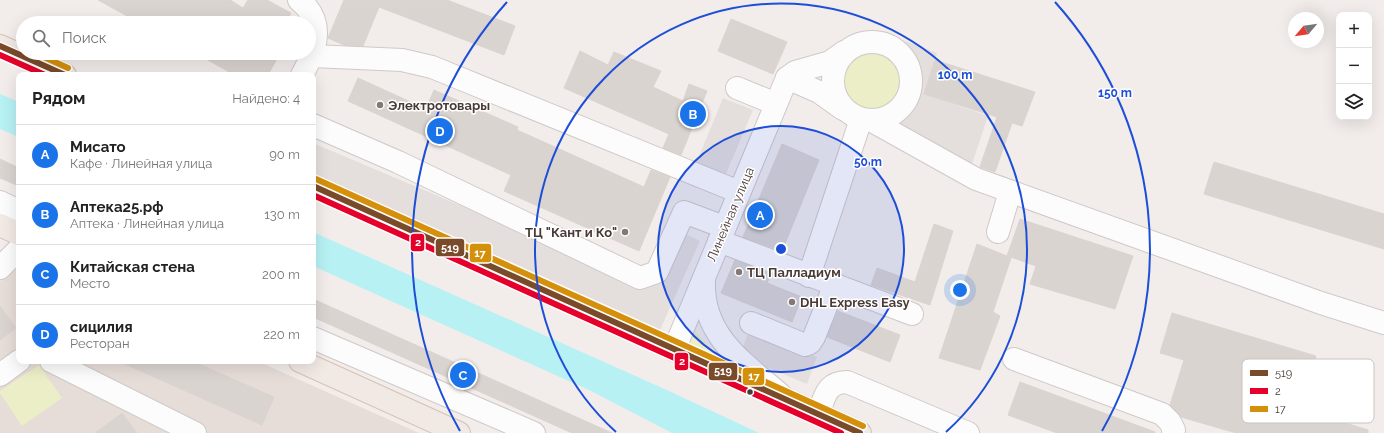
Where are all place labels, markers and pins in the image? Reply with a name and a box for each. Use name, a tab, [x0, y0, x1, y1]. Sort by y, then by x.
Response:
place label: Электротовары	[388, 98, 490, 113]
pin: B	[680, 99, 706, 129]
marker: Электротовары	[375, 100, 385, 110]
pin: D	[427, 116, 453, 146]
pin: A	[747, 200, 773, 230]
place label: ТЦ "Кант и Ко"	[525, 225, 617, 240]
marker: ТЦ "Кант и Ко"	[620, 227, 630, 237]
centre of rings	[774, 242, 788, 256]
place label: ТЦ Палладиум	[747, 265, 841, 280]
marker: ТЦ Палладиум	[734, 267, 744, 277]
place label: DHL Express Easy	[800, 295, 910, 310]
marker: DHL Express Easy	[787, 297, 797, 307]
pin: C	[450, 360, 476, 390]
unlabelled marker	[745, 387, 755, 397]

